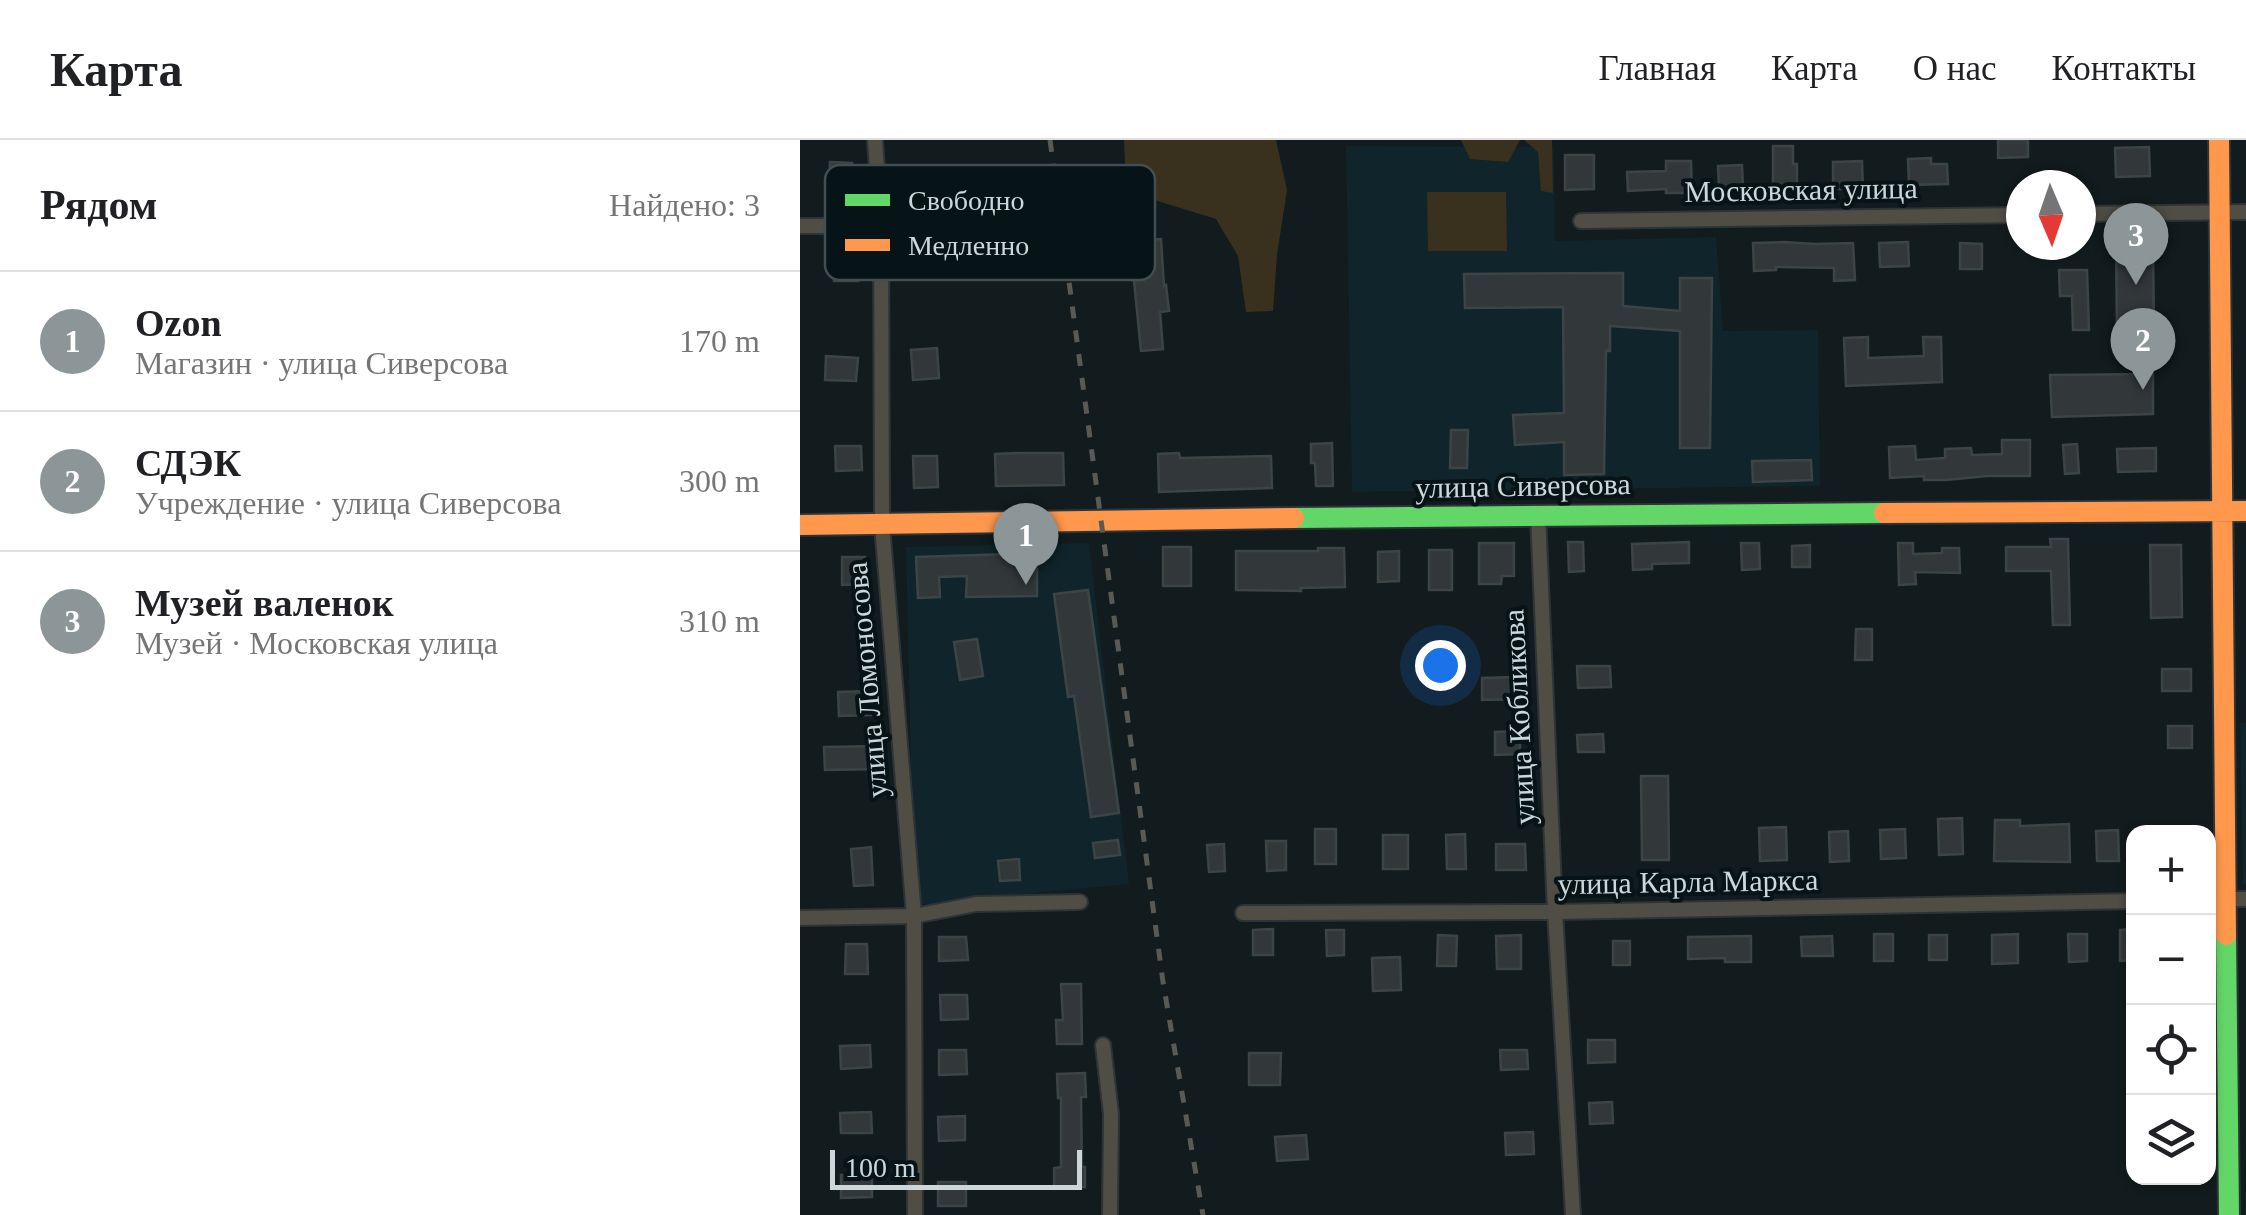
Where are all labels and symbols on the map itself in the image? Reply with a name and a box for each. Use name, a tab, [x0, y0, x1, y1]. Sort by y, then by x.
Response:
legend	[825, 165, 1155, 280]
north arrow	[2006, 170, 2096, 260]
street label: Московская улица	[1684, 171, 1918, 208]
text: Свободно	[908, 185, 1024, 216]
pin: 3	[2104, 202, 2168, 285]
text: Медленно	[908, 230, 1029, 261]
pin: 2	[2110, 308, 2176, 390]
street label: улица Сиверсова	[1415, 467, 1631, 504]
pin: 1	[994, 502, 1058, 585]
street label: улица Ломоносова	[840, 561, 893, 799]
street label: улица Кобликова	[1496, 608, 1541, 826]
your location	[1415, 640, 1466, 691]
street label: улица Карла Маркса	[1557, 863, 1819, 900]
scale bar	[830, 1145, 1082, 1190]

